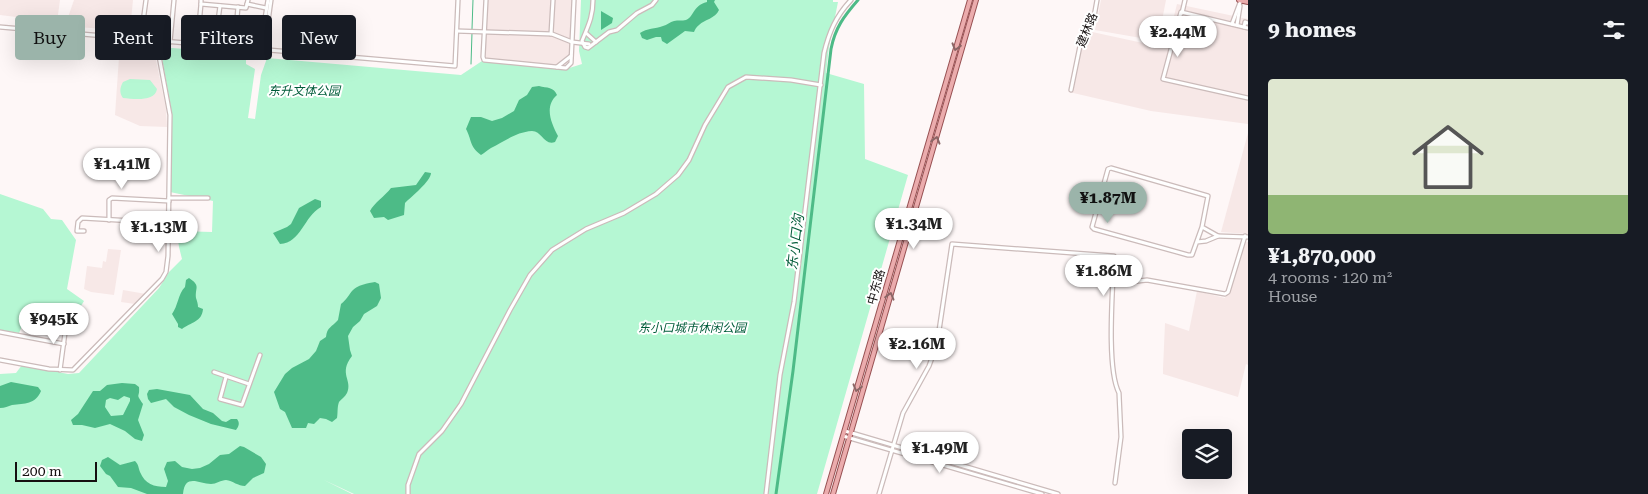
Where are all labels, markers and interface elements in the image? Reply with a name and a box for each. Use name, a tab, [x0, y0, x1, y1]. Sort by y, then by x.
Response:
street label: 建林路	[1074, 11, 1100, 49]
chip: Buy	[15, 15, 85, 60]
chip: Rent	[95, 15, 171, 60]
chip: Filters	[181, 15, 272, 60]
chip: New	[282, 15, 356, 60]
pin: ¥2.44M	[1137, 15, 1219, 58]
icon: filters	[1600, 16, 1628, 44]
text: 9 homes	[1268, 18, 1356, 42]
text: ¥2.44M	[1150, 22, 1206, 41]
one-way arrow	[952, 42, 962, 50]
park label: 东升文体公园	[268, 84, 342, 98]
icon: home	[1403, 112, 1493, 202]
one-way arrow	[930, 136, 940, 144]
pin: ¥1.41M	[81, 148, 163, 190]
text: ¥1.41M	[94, 154, 150, 173]
pin: ¥1.87M	[1067, 182, 1149, 224]
text: ¥1.87M	[1080, 188, 1136, 207]
pin: ¥1.34M	[873, 208, 955, 250]
pin: ¥1.13M	[118, 210, 200, 253]
water label: 东小口沟	[784, 211, 807, 271]
text: ¥1.34M	[886, 214, 942, 233]
text: ¥1.13M	[131, 217, 187, 236]
text: ¥1,870,000	[1268, 244, 1376, 268]
pin: ¥1.86M	[1063, 254, 1145, 297]
text: ¥1.86M	[1076, 261, 1132, 280]
street label: 中东路	[864, 268, 888, 306]
text: 4 rooms · 120 m²	[1268, 268, 1392, 287]
text: House	[1268, 287, 1317, 306]
one-way arrow	[885, 292, 895, 300]
pin: ¥945K	[19, 302, 89, 345]
text: ¥945K	[30, 309, 78, 328]
park label: 东小口城市休闲公园	[638, 321, 748, 335]
pin: ¥2.16M	[876, 328, 958, 370]
text: ¥2.16M	[889, 334, 945, 353]
one-way arrow	[853, 383, 863, 391]
map controls	[1182, 429, 1232, 479]
button: layers	[1182, 429, 1232, 479]
pin: ¥1.49M	[899, 432, 981, 474]
text: ¥1.49M	[912, 438, 968, 457]
scale bar	[15, 459, 98, 482]
text: 200 m	[22, 463, 62, 479]

